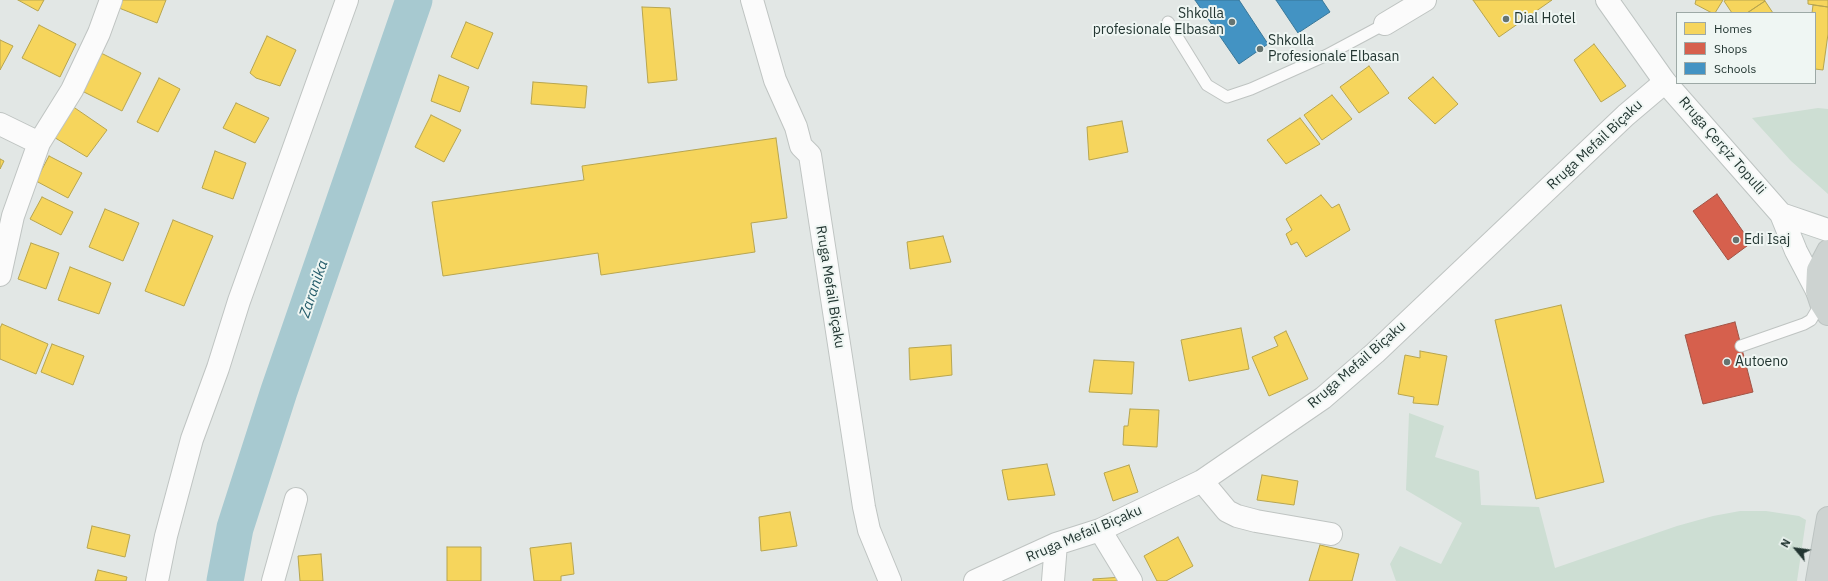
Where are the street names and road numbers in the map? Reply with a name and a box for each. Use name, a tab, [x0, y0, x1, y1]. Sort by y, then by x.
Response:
street label: Rruga Çerçiz Topulli	[1675, 94, 1769, 198]
street label: Rruga Mefail Biçaku	[1544, 97, 1646, 193]
street label: Rruga Mefail Biçaku	[812, 224, 848, 350]
street label: Rruga Mefail Biçaku	[1305, 318, 1409, 412]
street label: Rruga Mefail Biçaku	[1024, 502, 1144, 566]

